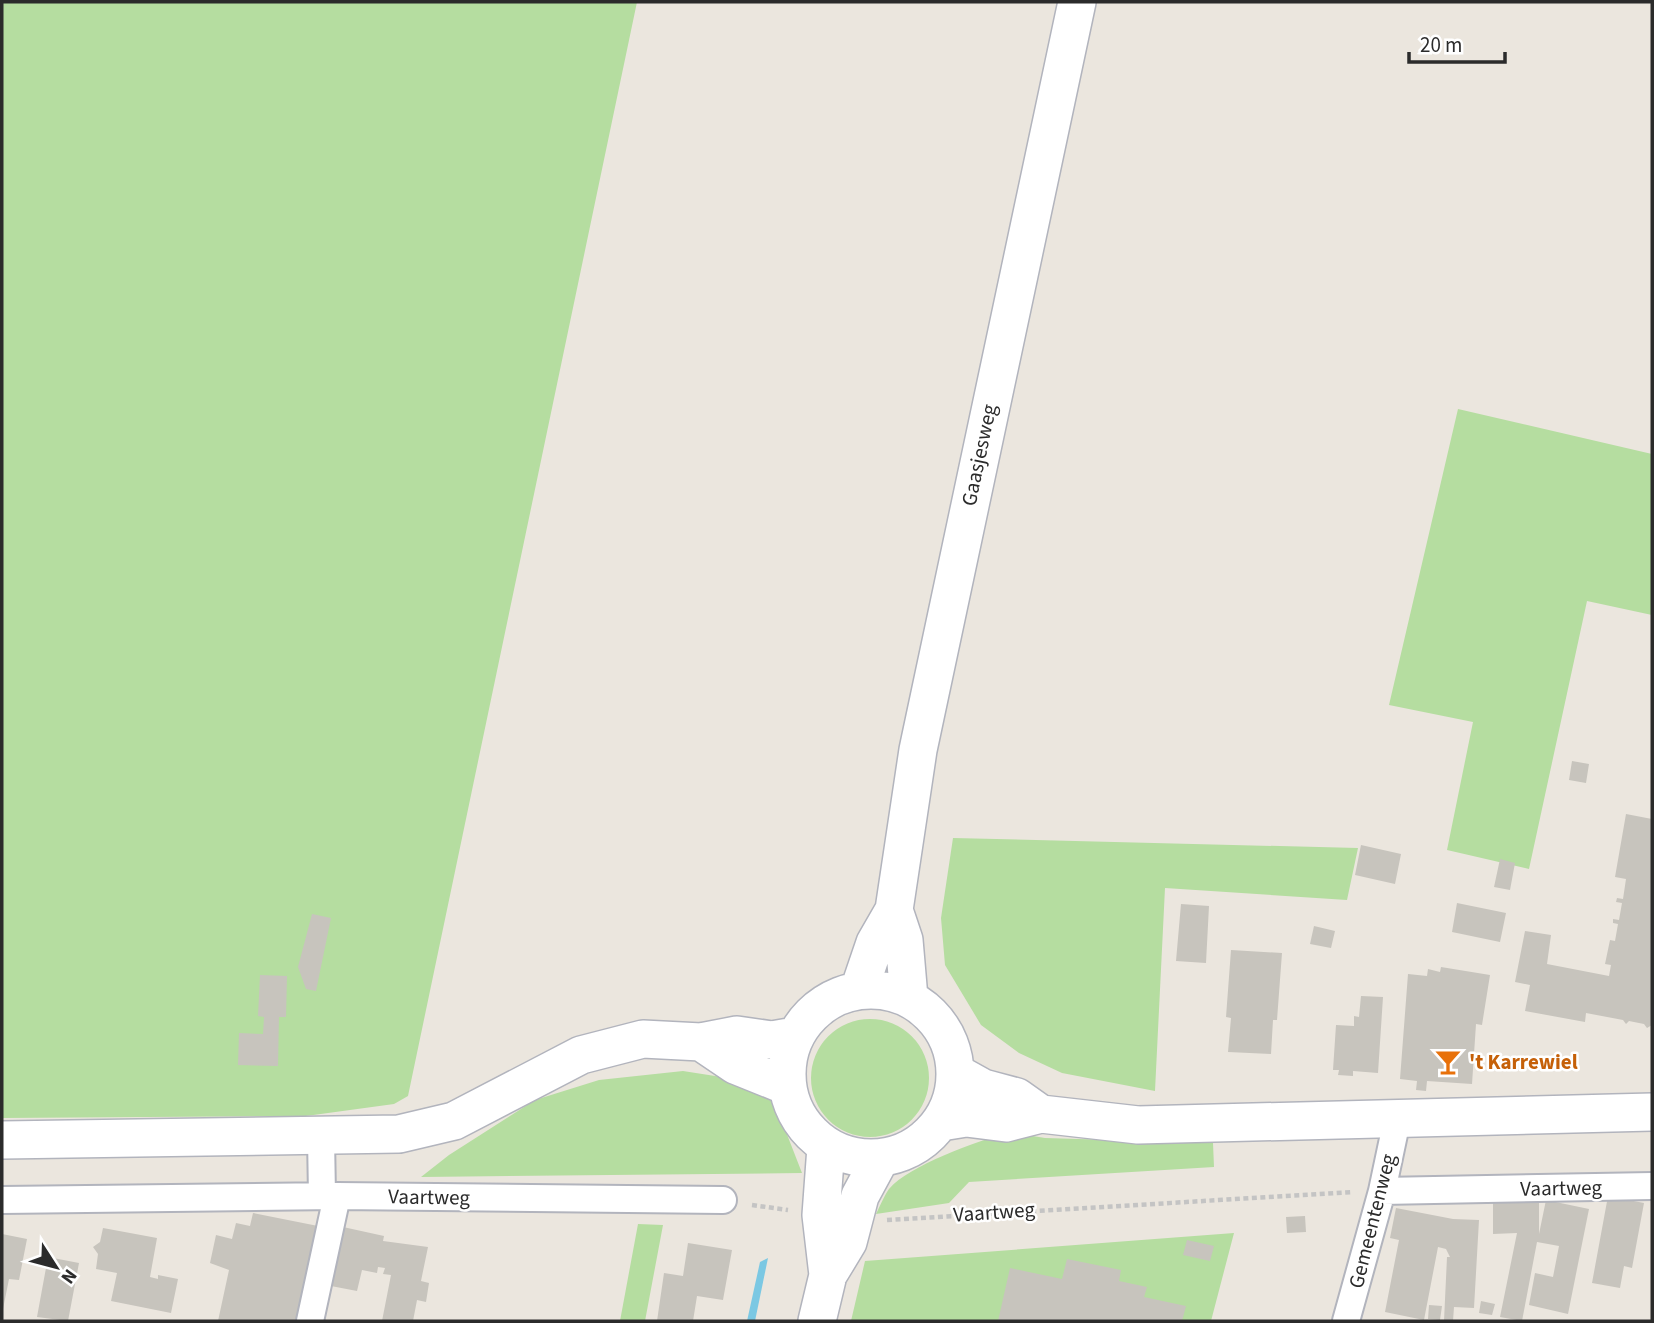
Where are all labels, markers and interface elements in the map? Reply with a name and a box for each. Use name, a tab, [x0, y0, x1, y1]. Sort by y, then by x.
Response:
scale bar	[1409, 21, 1505, 65]
text: 20 m	[1420, 30, 1462, 60]
street label: Gaasjesweg	[954, 401, 1004, 509]
bar icon: 't Karrewiel	[1433, 1047, 1463, 1077]
place label: 't Karrewiel	[1469, 1047, 1578, 1077]
street label: Gemeentenweg	[1341, 1150, 1403, 1291]
street label: Vaartweg	[1520, 1172, 1603, 1204]
street label: Vaartweg	[388, 1181, 471, 1213]
street label: Vaartweg	[952, 1194, 1036, 1230]
north arrow	[21, 1232, 91, 1302]
text: N	[54, 1263, 83, 1289]

